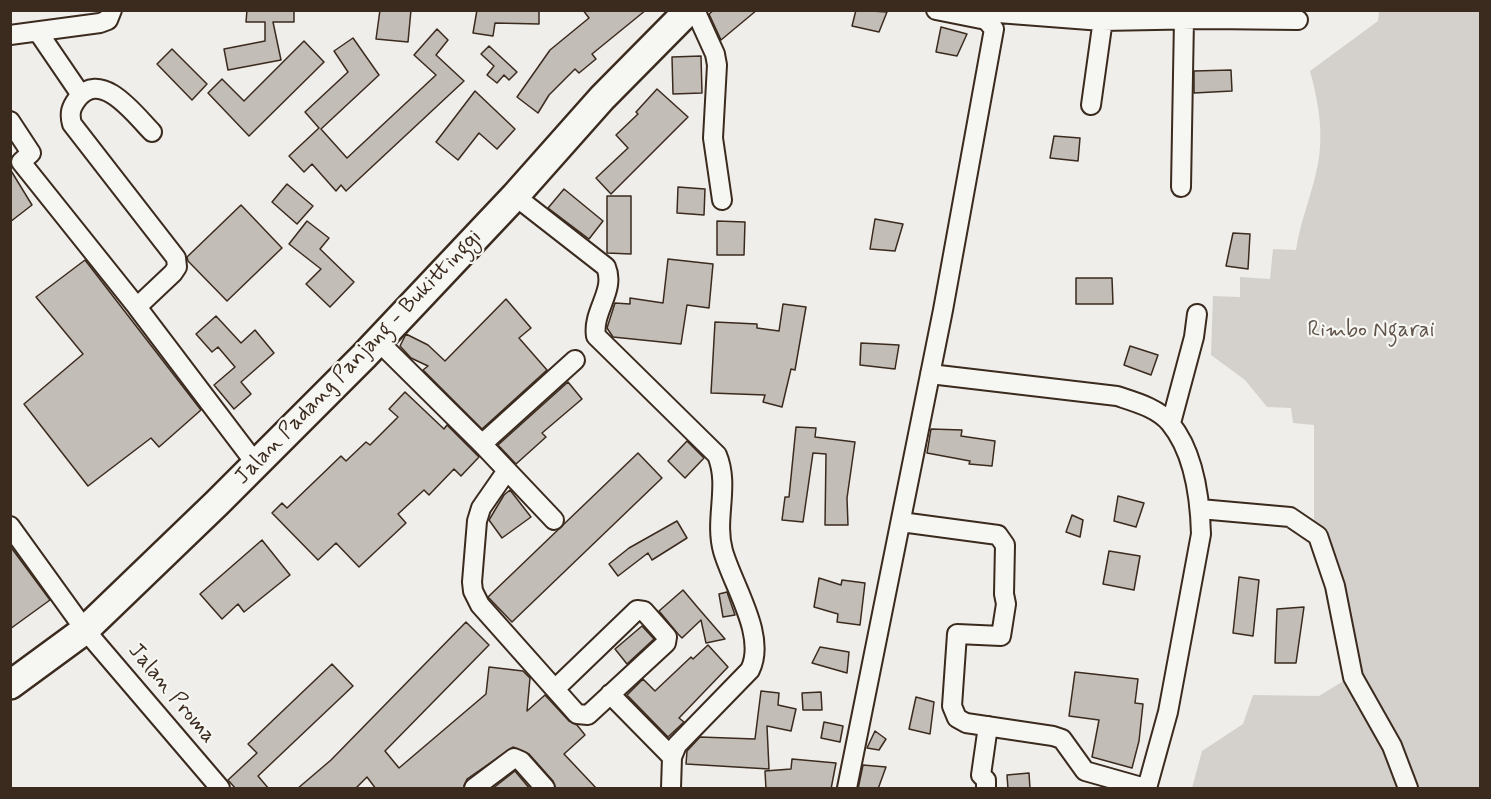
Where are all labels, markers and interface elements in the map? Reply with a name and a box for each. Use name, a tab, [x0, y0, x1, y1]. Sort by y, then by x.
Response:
street label: Jalan Padang Panjang - Bukittinggi	[230, 225, 488, 491]
park label: Rimbo Ngarai	[1307, 318, 1435, 344]
street label: Jalan Proma	[121, 638, 221, 750]

